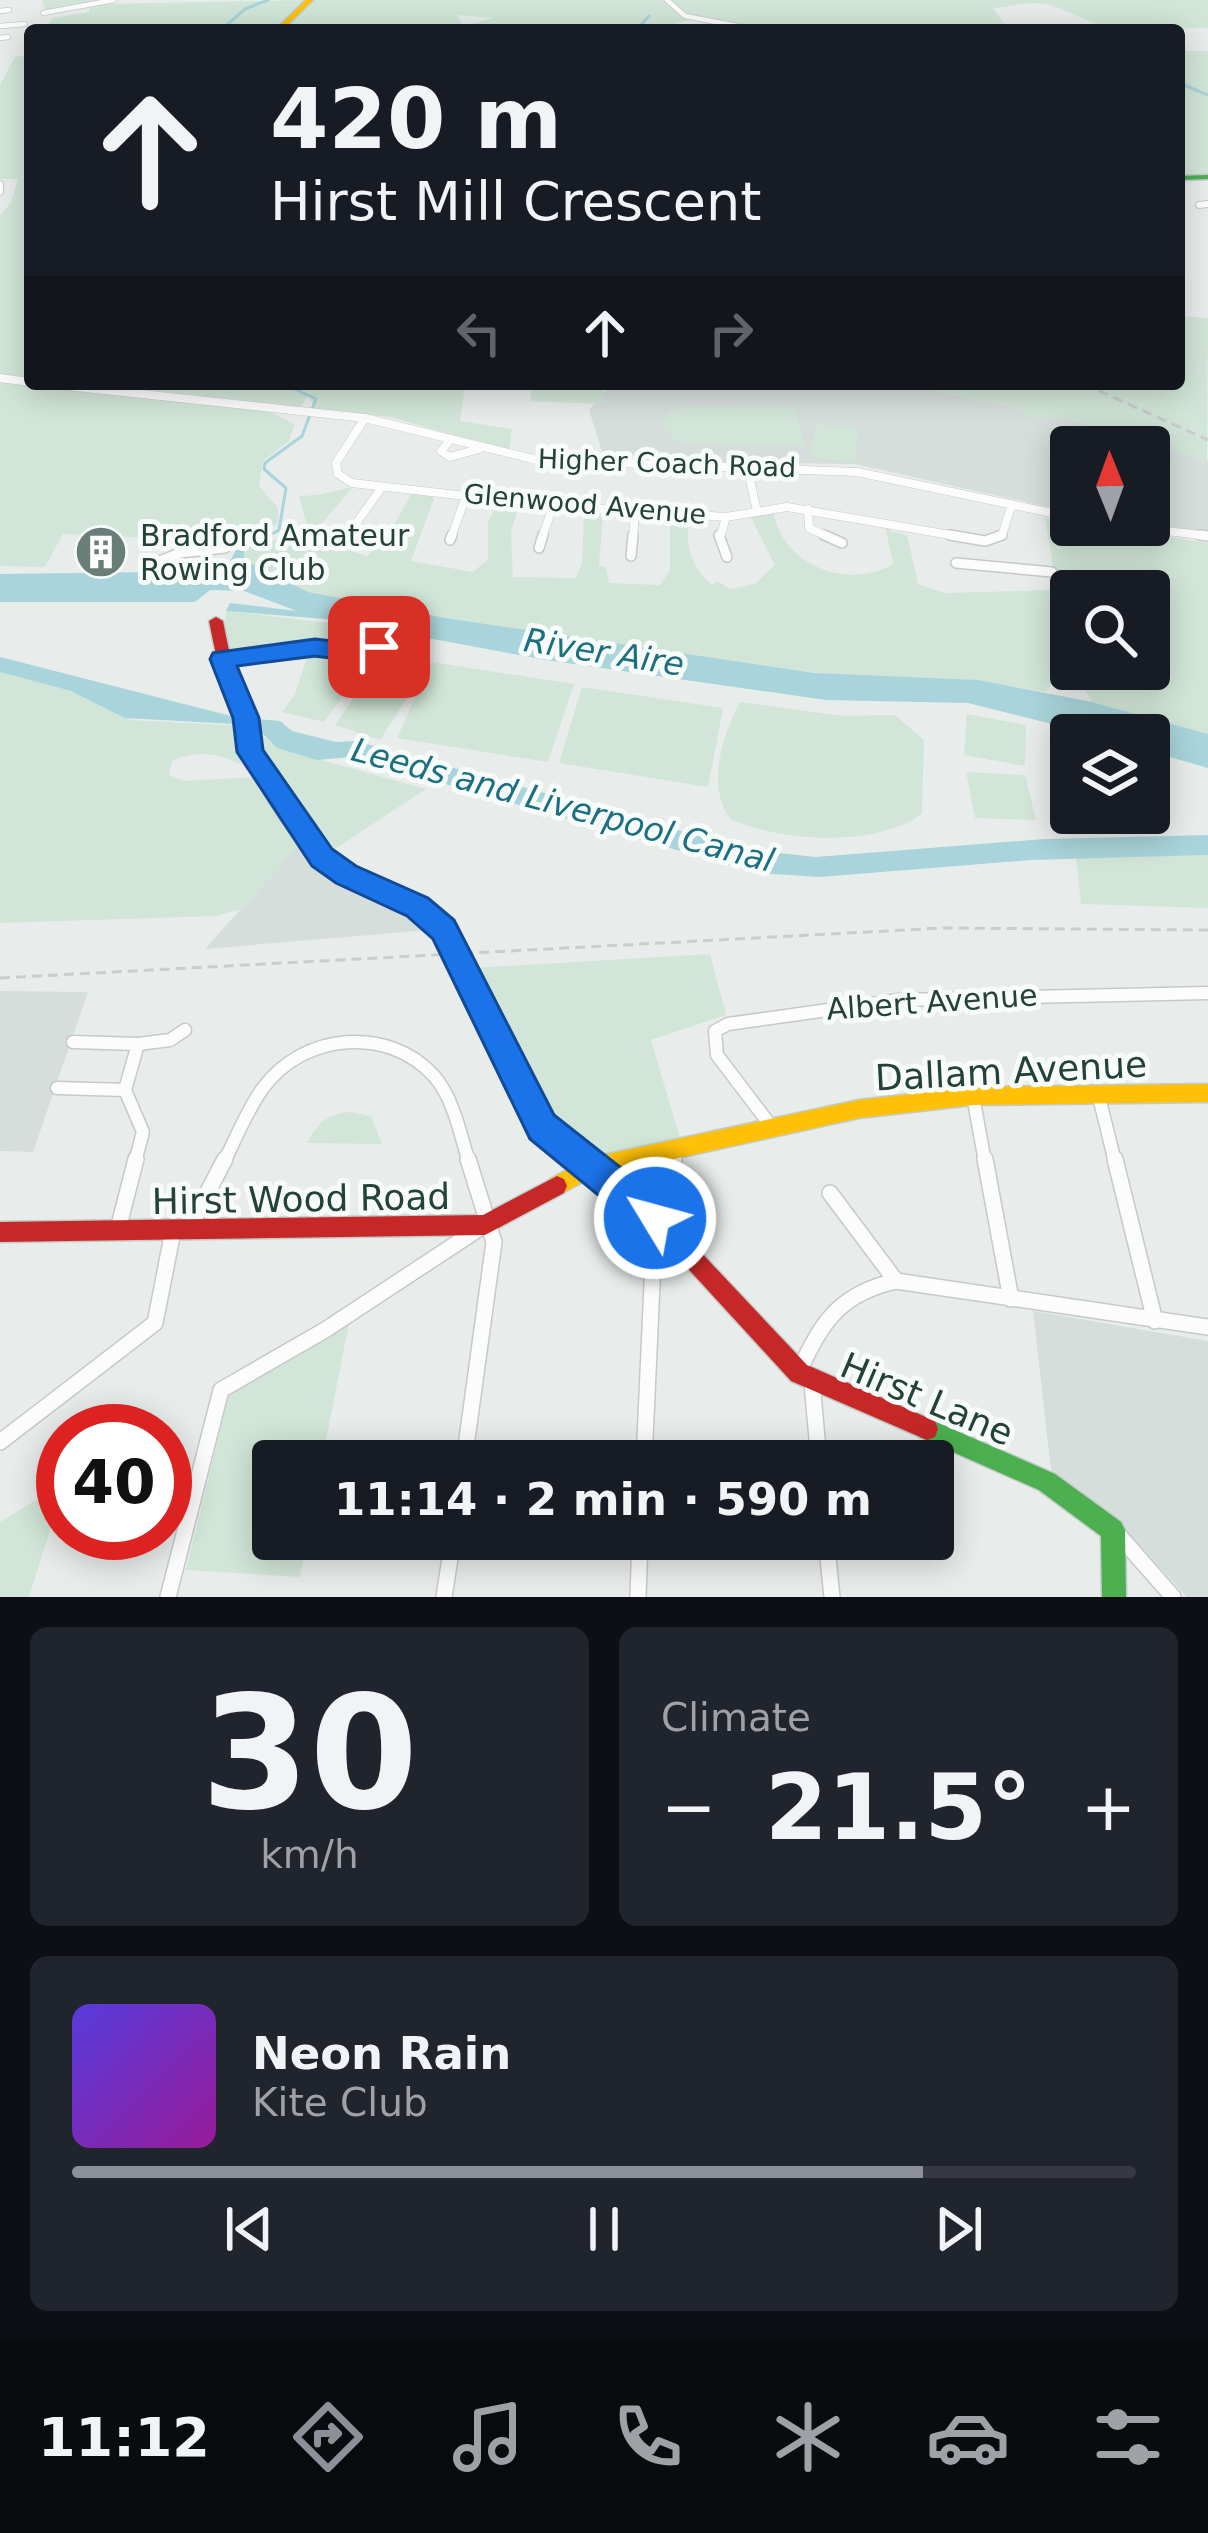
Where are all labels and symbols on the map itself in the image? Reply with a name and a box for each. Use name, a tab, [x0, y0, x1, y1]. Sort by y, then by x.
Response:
north arrow	[1050, 426, 1170, 546]
street label: Higher Coach Road	[537, 443, 797, 483]
street label: Glenwood Avenue	[462, 478, 708, 530]
place label: Bradford Amateur Rowing Club	[140, 518, 410, 587]
building icon: Bradford Amateur Rowing Club	[73, 524, 129, 580]
pin	[328, 596, 430, 698]
water label: River Aire	[521, 620, 687, 684]
water label: Leeds and Liverpool Canal	[348, 730, 778, 880]
street label: Albert Avenue	[825, 977, 1039, 1027]
street label: Dallam Avenue	[874, 1043, 1148, 1099]
position arrow	[592, 1155, 718, 1281]
street label: Hirst Wood Road	[151, 1176, 451, 1222]
street label: Hirst Lane	[835, 1344, 1019, 1454]
speed limit sign: 40	[36, 1404, 192, 1560]

